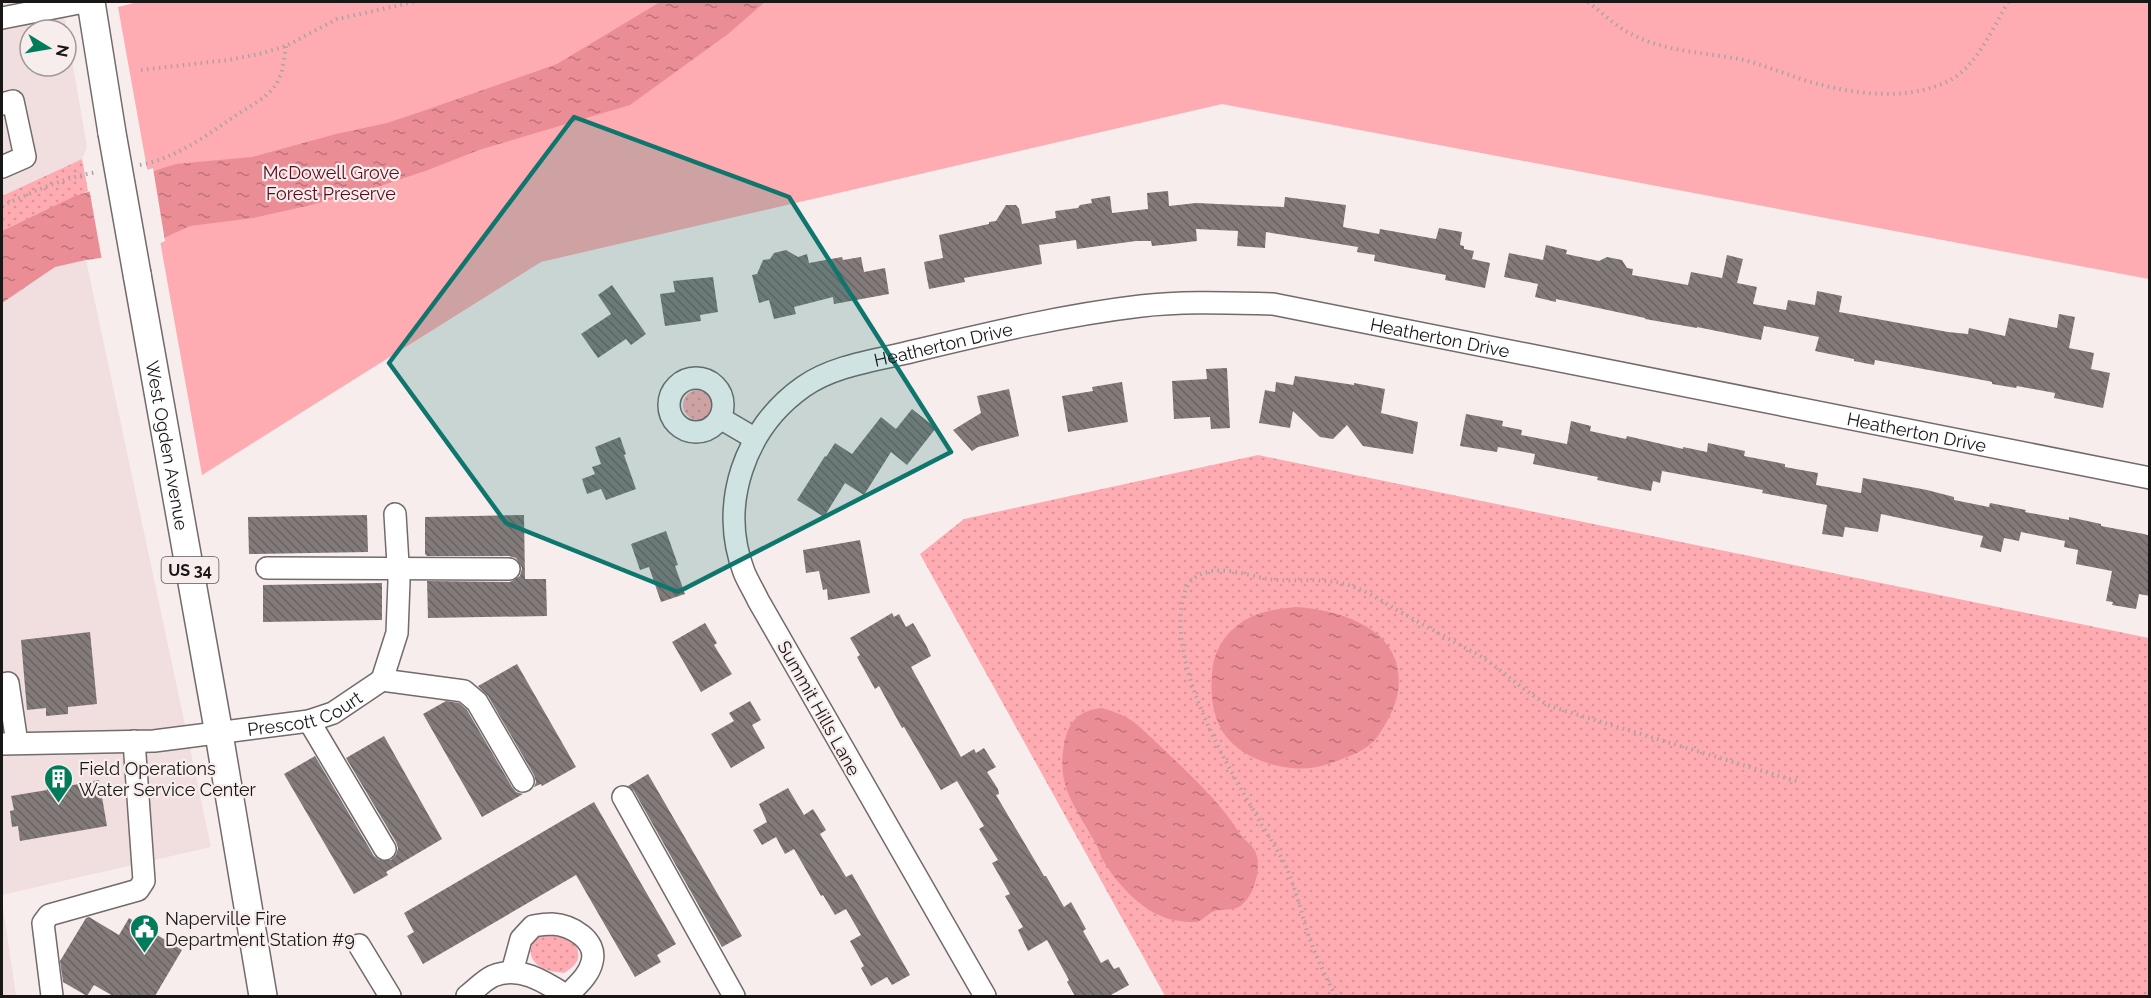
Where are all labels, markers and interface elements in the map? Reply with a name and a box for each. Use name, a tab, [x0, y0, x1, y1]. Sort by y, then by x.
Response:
north arrow	[18, 18, 78, 78]
text: N	[52, 43, 73, 59]
park label: McDowell Grove Forest Preserve	[263, 162, 400, 204]
street label: Heatherton Drive	[1369, 313, 1512, 361]
street label: Heatherton Drive	[872, 318, 1015, 370]
street label: West Ogden Avenue	[142, 359, 193, 532]
street label: Heatherton Drive	[1845, 408, 1989, 456]
road number: US 34	[162, 557, 219, 583]
street label: Summit Hills Lane	[773, 637, 865, 779]
street label: Prescott Court	[246, 686, 366, 739]
place label: Field Operations Water Service Center	[79, 758, 257, 800]
building icon: Field Operations Water Service Center	[42, 762, 74, 804]
place label: Naperville Fire Department Station #9	[165, 908, 355, 950]
public building icon: Naperville Fire Department Station #9	[128, 912, 160, 954]

